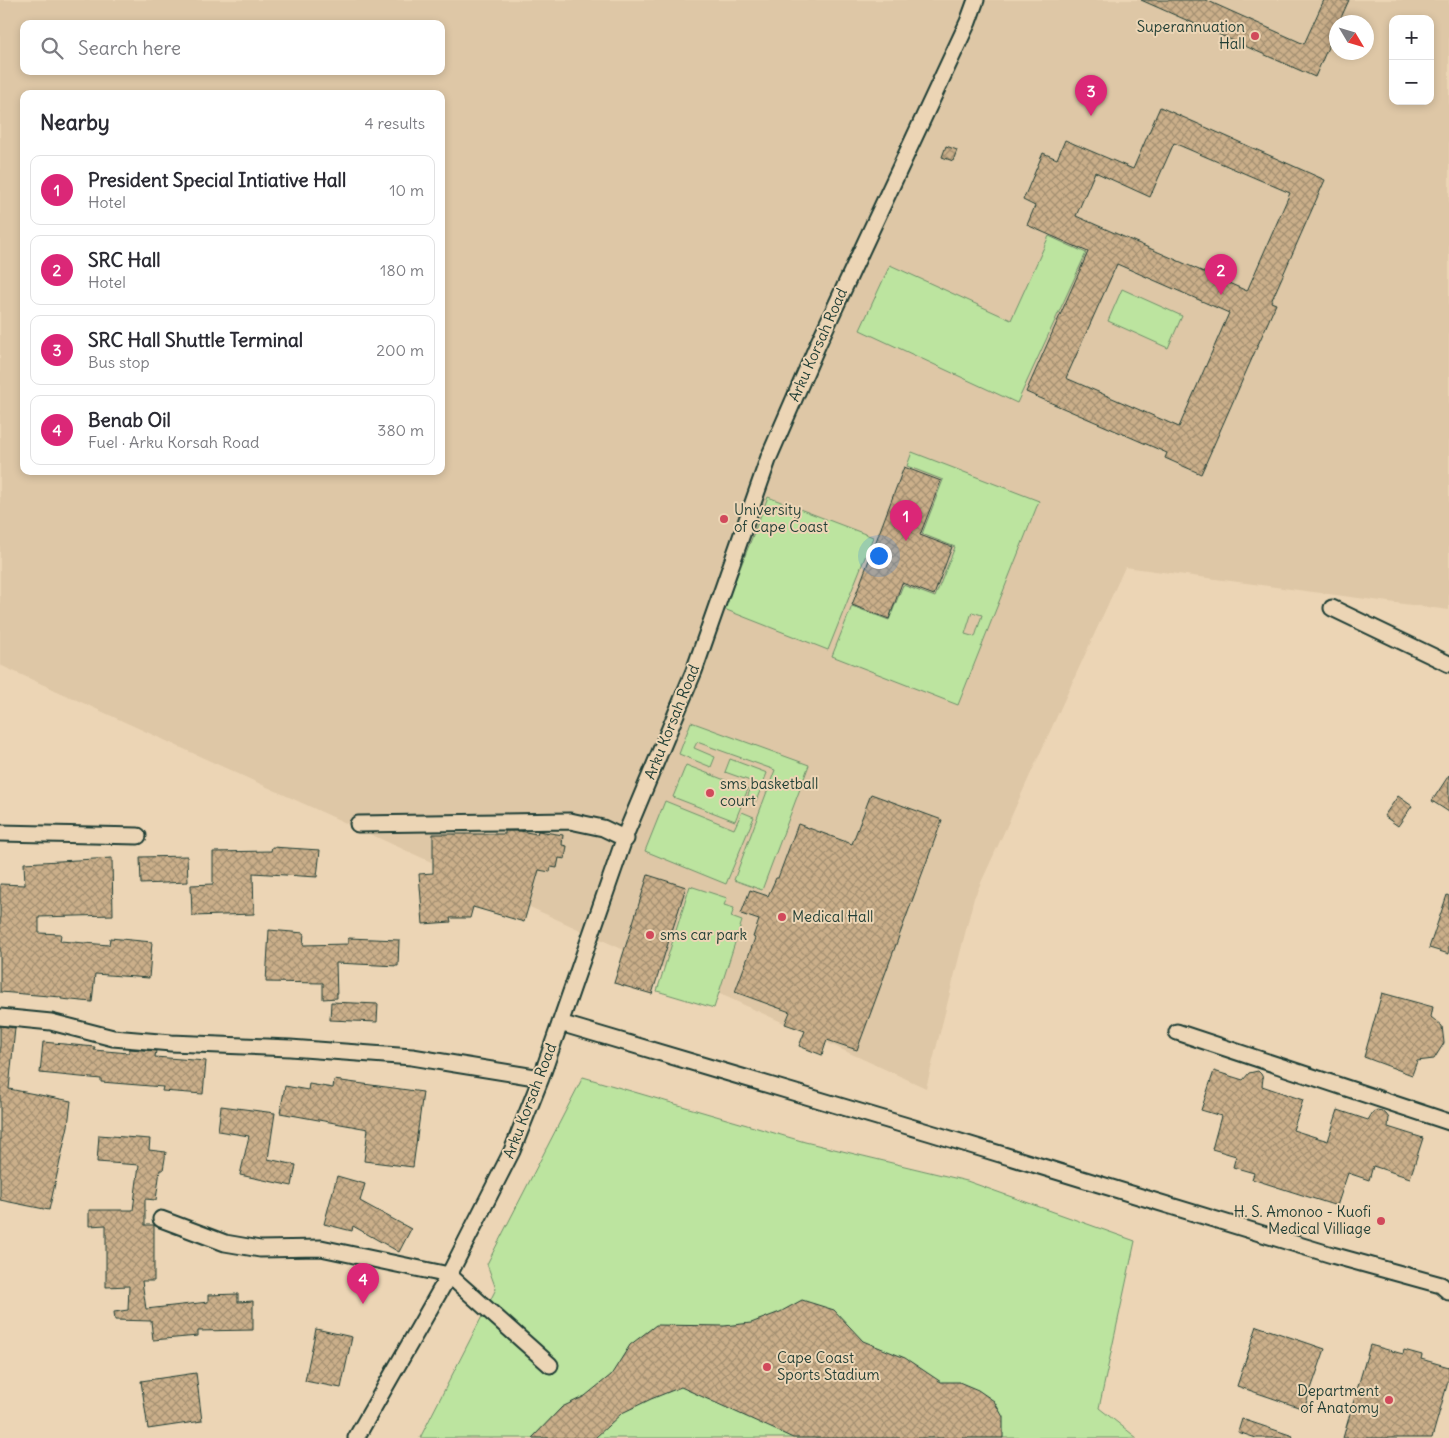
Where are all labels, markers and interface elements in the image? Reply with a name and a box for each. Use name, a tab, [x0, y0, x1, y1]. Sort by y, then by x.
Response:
north arrow	[1329, 15, 1374, 60]
map controls	[1389, 15, 1434, 105]
button: +	[1389, 15, 1434, 60]
place label: Superannuation Hall	[1137, 17, 1245, 53]
search box	[20, 20, 445, 75]
marker: Superannuation Hall	[1249, 30, 1261, 42]
icon: search	[38, 34, 66, 62]
text: Search here	[78, 36, 181, 60]
button: −	[1389, 60, 1434, 105]
pin: 3	[1075, 75, 1107, 116]
text: Nearby	[40, 109, 110, 136]
text: 4 results	[364, 113, 425, 133]
text: President Special Intiative Hall	[88, 168, 346, 192]
text: 1	[54, 180, 60, 200]
text: 10 m	[389, 180, 424, 200]
text: Hotel	[88, 192, 126, 212]
text: SRC Hall	[88, 248, 161, 272]
pin: 2	[1205, 254, 1237, 295]
text: 2	[53, 260, 61, 280]
text: 180 m	[380, 260, 424, 280]
text: Hotel	[88, 272, 126, 292]
street label: Arku Korsah Road	[784, 285, 851, 404]
text: SRC Hall Shuttle Terminal	[88, 328, 303, 352]
text: 3	[52, 340, 62, 360]
text: 200 m	[376, 340, 424, 360]
text: Bus stop	[88, 352, 150, 372]
text: Benab Oil	[88, 408, 171, 432]
text: 4	[52, 420, 62, 440]
text: 380 m	[377, 420, 424, 440]
text: Fuel · Arku Korsah Road	[88, 432, 259, 452]
place label: University of Cape Coast	[734, 500, 828, 536]
pin: 1	[890, 500, 922, 541]
marker: University of Cape Coast	[718, 513, 730, 525]
your location	[866, 543, 892, 569]
street label: Arku Korsah Road	[640, 661, 703, 782]
place label: sms basketball court	[720, 774, 818, 810]
marker: sms basketball court	[704, 787, 716, 799]
place label: Medical Hall	[792, 907, 873, 926]
marker: Medical Hall	[776, 911, 788, 923]
place label: sms car park	[660, 925, 747, 944]
marker: sms car park	[644, 929, 656, 941]
street label: Arku Korsah Road	[499, 1040, 560, 1161]
place label: H. S. Amonoo - Kuofi Medical Villiage	[1234, 1202, 1371, 1238]
marker: H. S. Amonoo - Kuofi Medical Villiage	[1375, 1215, 1387, 1227]
pin: 4	[347, 1263, 379, 1304]
place label: Cape Coast Sports Stadium	[777, 1348, 880, 1384]
marker: Cape Coast Sports Stadium	[761, 1361, 773, 1373]
place label: Department of Anatomy	[1297, 1381, 1379, 1417]
marker: Department of Anatomy	[1383, 1394, 1395, 1406]

